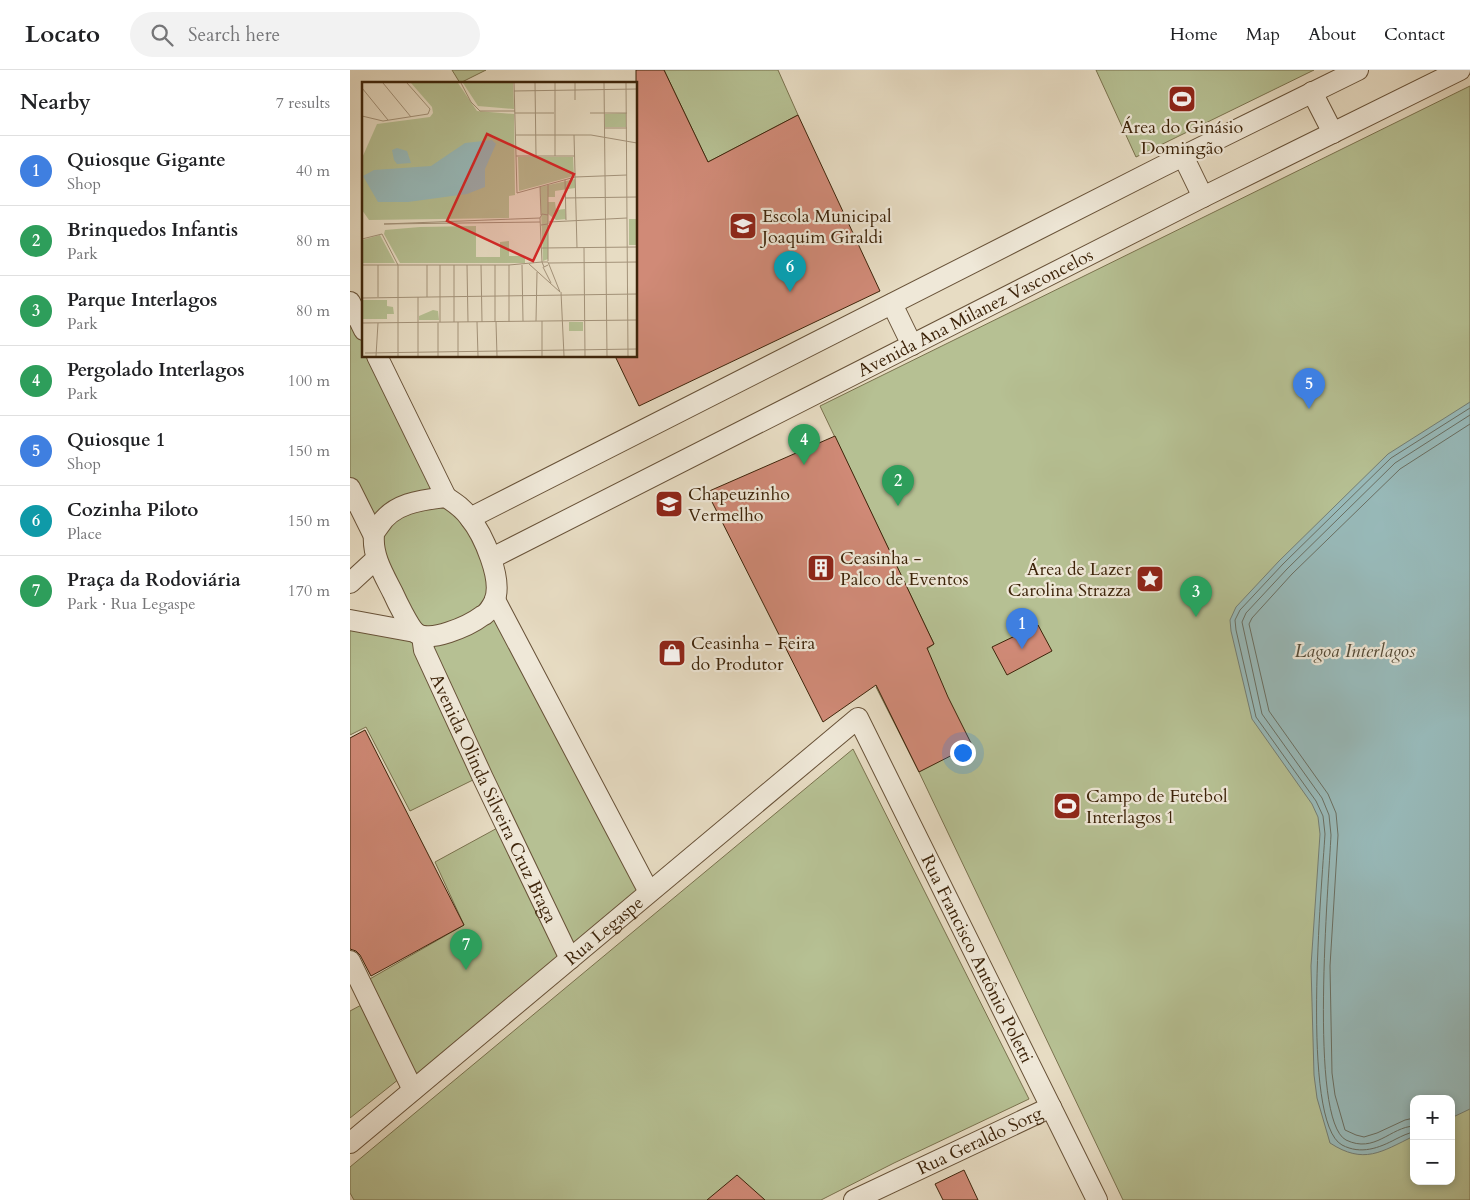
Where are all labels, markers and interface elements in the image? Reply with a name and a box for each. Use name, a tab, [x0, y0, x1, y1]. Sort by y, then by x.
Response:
search box	[130, 12, 480, 57]
text: Locato	[25, 18, 100, 51]
icon: search	[148, 21, 176, 49]
text: Search here	[188, 22, 280, 48]
text: Home	[1170, 22, 1218, 47]
text: Map	[1246, 22, 1280, 47]
text: About	[1308, 22, 1356, 47]
text: Contact	[1384, 22, 1445, 47]
inset map	[362, 82, 638, 358]
sports icon: Área do Ginásio Domingão	[1167, 84, 1197, 114]
text: Nearby	[20, 88, 91, 117]
text: 7 results	[276, 92, 330, 114]
place label: Área do Ginásio Domingão	[1121, 115, 1243, 161]
text: Quiosque Gigante	[67, 147, 226, 173]
text: 1	[32, 160, 40, 182]
text: 40 m	[296, 160, 330, 182]
text: Shop	[67, 173, 101, 195]
place label: Escola Municipal Joaquim Giraldi	[759, 204, 892, 250]
school or university icon: Escola Municipal Joaquim Giraldi	[728, 211, 758, 241]
text: Brinquedos Infantis	[67, 217, 238, 243]
text: 2	[32, 230, 40, 252]
text: 80 m	[296, 230, 330, 252]
street label: Avenida Ana Milanez Vasconcelos	[853, 242, 1097, 383]
text: Park	[67, 243, 98, 265]
pin: 6	[774, 251, 806, 292]
text: Parque Interlagos	[67, 287, 217, 313]
text: 3	[32, 300, 40, 322]
text: 80 m	[296, 300, 330, 322]
text: Park	[67, 313, 98, 335]
text: Pergolado Interlagos	[67, 357, 244, 383]
pin: 5	[1293, 368, 1325, 409]
text: 4	[32, 370, 40, 392]
text: 100 m	[288, 370, 330, 392]
text: Park	[67, 383, 98, 405]
pin: 4	[788, 424, 820, 465]
text: Quiosque 1	[67, 427, 165, 453]
text: 5	[32, 440, 40, 462]
text: 150 m	[288, 440, 330, 462]
text: Shop	[67, 453, 101, 475]
pin: 2	[882, 465, 914, 506]
place label: Chapeuzinho Vermelho	[688, 482, 790, 528]
school or university icon: Chapeuzinho Vermelho	[654, 489, 684, 519]
text: Cozinha Piloto	[67, 497, 198, 523]
text: 6	[32, 510, 40, 532]
text: 150 m	[288, 510, 330, 532]
text: Place	[67, 523, 102, 545]
place label: Ceasinha - Palco de Eventos	[840, 546, 968, 592]
building icon: Ceasinha - Palco de Eventos	[806, 553, 836, 583]
place label: Área de Lazer Carolina Strazza	[1008, 557, 1131, 603]
place icon: Área de Lazer Carolina Strazza	[1135, 564, 1165, 594]
text: Praça da Rodoviária	[67, 567, 241, 593]
pin: 3	[1180, 576, 1212, 617]
text: 7	[32, 580, 40, 602]
text: 170 m	[288, 580, 330, 602]
text: Park · Rua Legaspe	[67, 593, 195, 615]
pin: 1	[1006, 608, 1038, 649]
place label: Ceasinha - Feira do Produtor	[691, 631, 815, 677]
shop icon: Ceasinha - Feira do Produtor	[657, 638, 687, 668]
water label: Lagoa Interlagos	[1295, 638, 1416, 664]
street label: Avenida Olinda Silveira Cruz Braga	[424, 670, 563, 927]
your location	[950, 740, 976, 766]
place label: Campo de Futebol Interlagos 1	[1086, 784, 1228, 830]
sports icon: Campo de Futebol Interlagos 1	[1052, 791, 1082, 821]
street label: Rua Francisco Antônio Poletti	[915, 850, 1040, 1067]
street label: Rua Legaspe	[559, 890, 649, 971]
pin: 7	[450, 929, 482, 970]
map controls	[1410, 1095, 1455, 1185]
button: +	[1410, 1095, 1455, 1140]
street label: Rua Geraldo Sorg	[913, 1100, 1047, 1181]
button: −	[1410, 1140, 1455, 1185]

